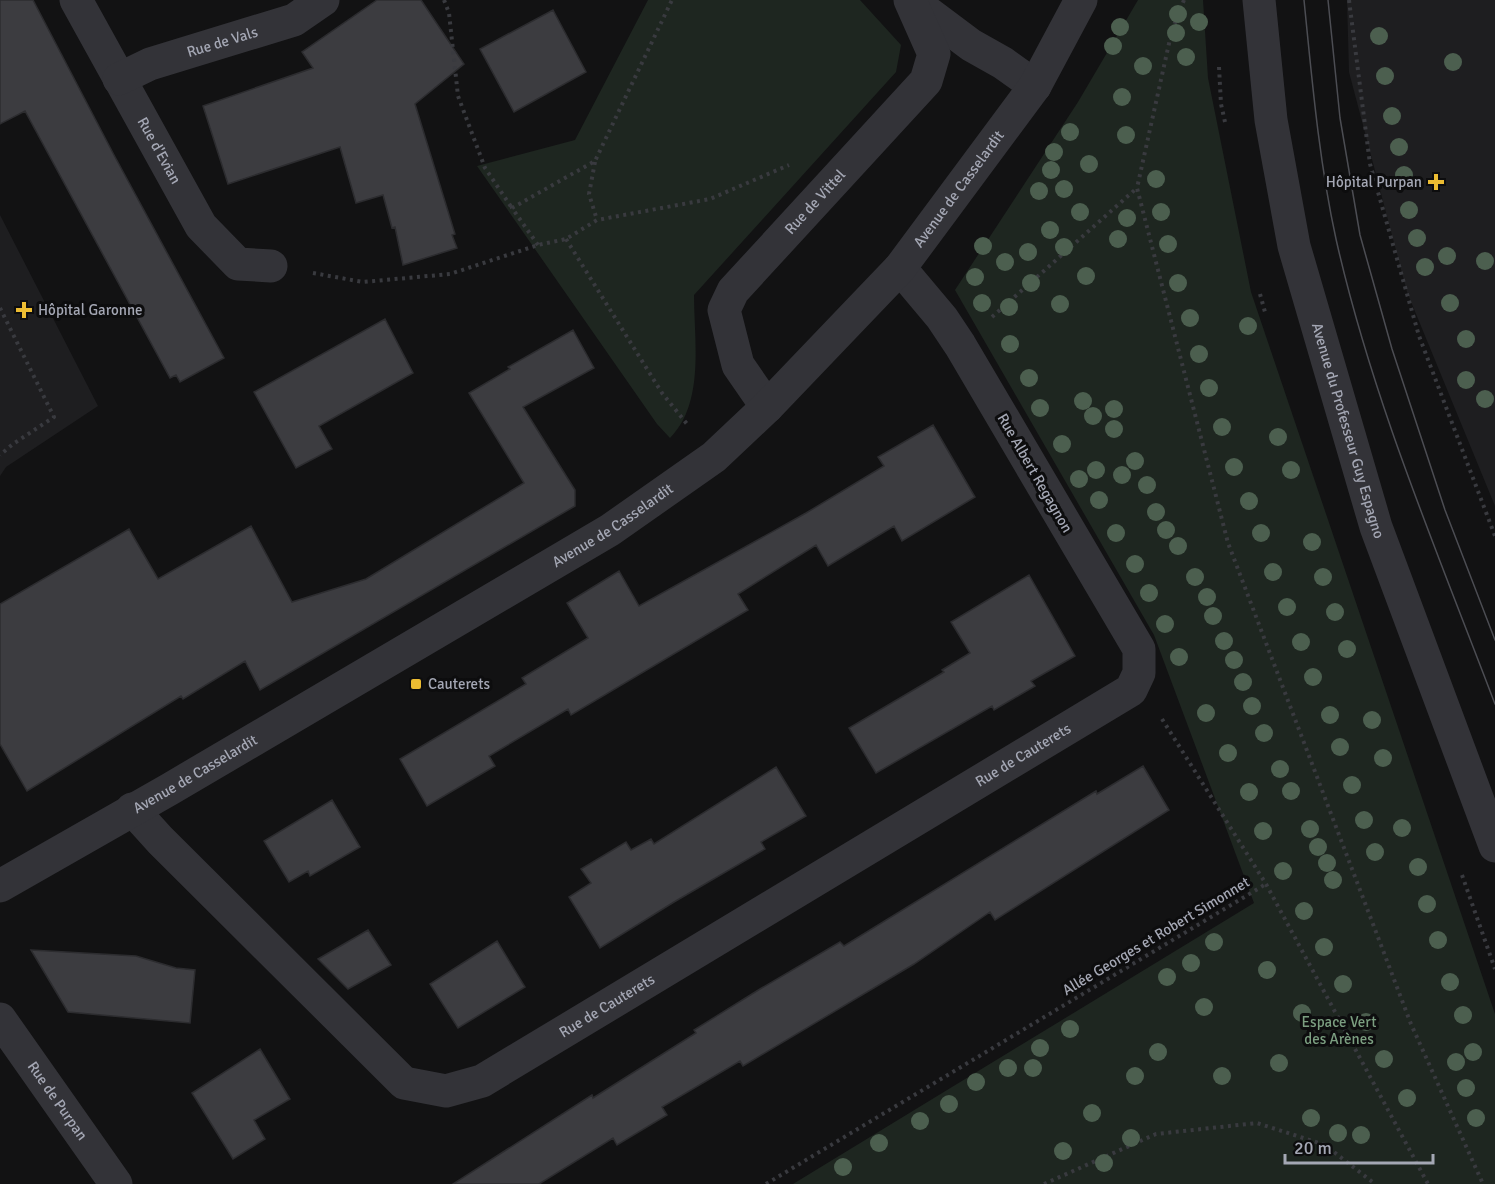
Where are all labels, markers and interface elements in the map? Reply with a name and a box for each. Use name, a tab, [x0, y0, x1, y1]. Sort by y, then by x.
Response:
street label: Rue de Vals	[185, 23, 260, 61]
street label: Rue d'Evian	[134, 114, 185, 187]
street label: Avenue de Casselardit	[909, 127, 1008, 251]
street label: Rue de Vittel	[781, 166, 849, 238]
place label: Hôpital Purpan	[1326, 173, 1422, 191]
marker: Hôpital Purpan	[1427, 173, 1445, 191]
marker: Hôpital Garonne	[15, 301, 33, 319]
place label: Hôpital Garonne	[38, 301, 143, 319]
street label: Avenue du Professeur Guy Espagno	[1308, 321, 1389, 541]
street label: Rue Albert Regagnon	[994, 410, 1076, 536]
street label: Avenue de Casselardit	[549, 479, 677, 571]
place label: Cauterets	[428, 675, 490, 693]
marker: Cauterets	[409, 677, 423, 691]
street label: Rue de Cauterets	[972, 719, 1075, 791]
street label: Avenue de Casselardit	[130, 731, 260, 817]
street label: Allée Georges et Robert Simonnet	[1059, 873, 1253, 999]
street label: Rue de Cauterets	[556, 970, 658, 1041]
park label: Espace Vert des Arènes	[1302, 1013, 1376, 1048]
street label: Rue de Purpan	[24, 1058, 91, 1144]
scale bar	[1285, 1127, 1434, 1165]
text: 20 m	[1294, 1137, 1332, 1159]

